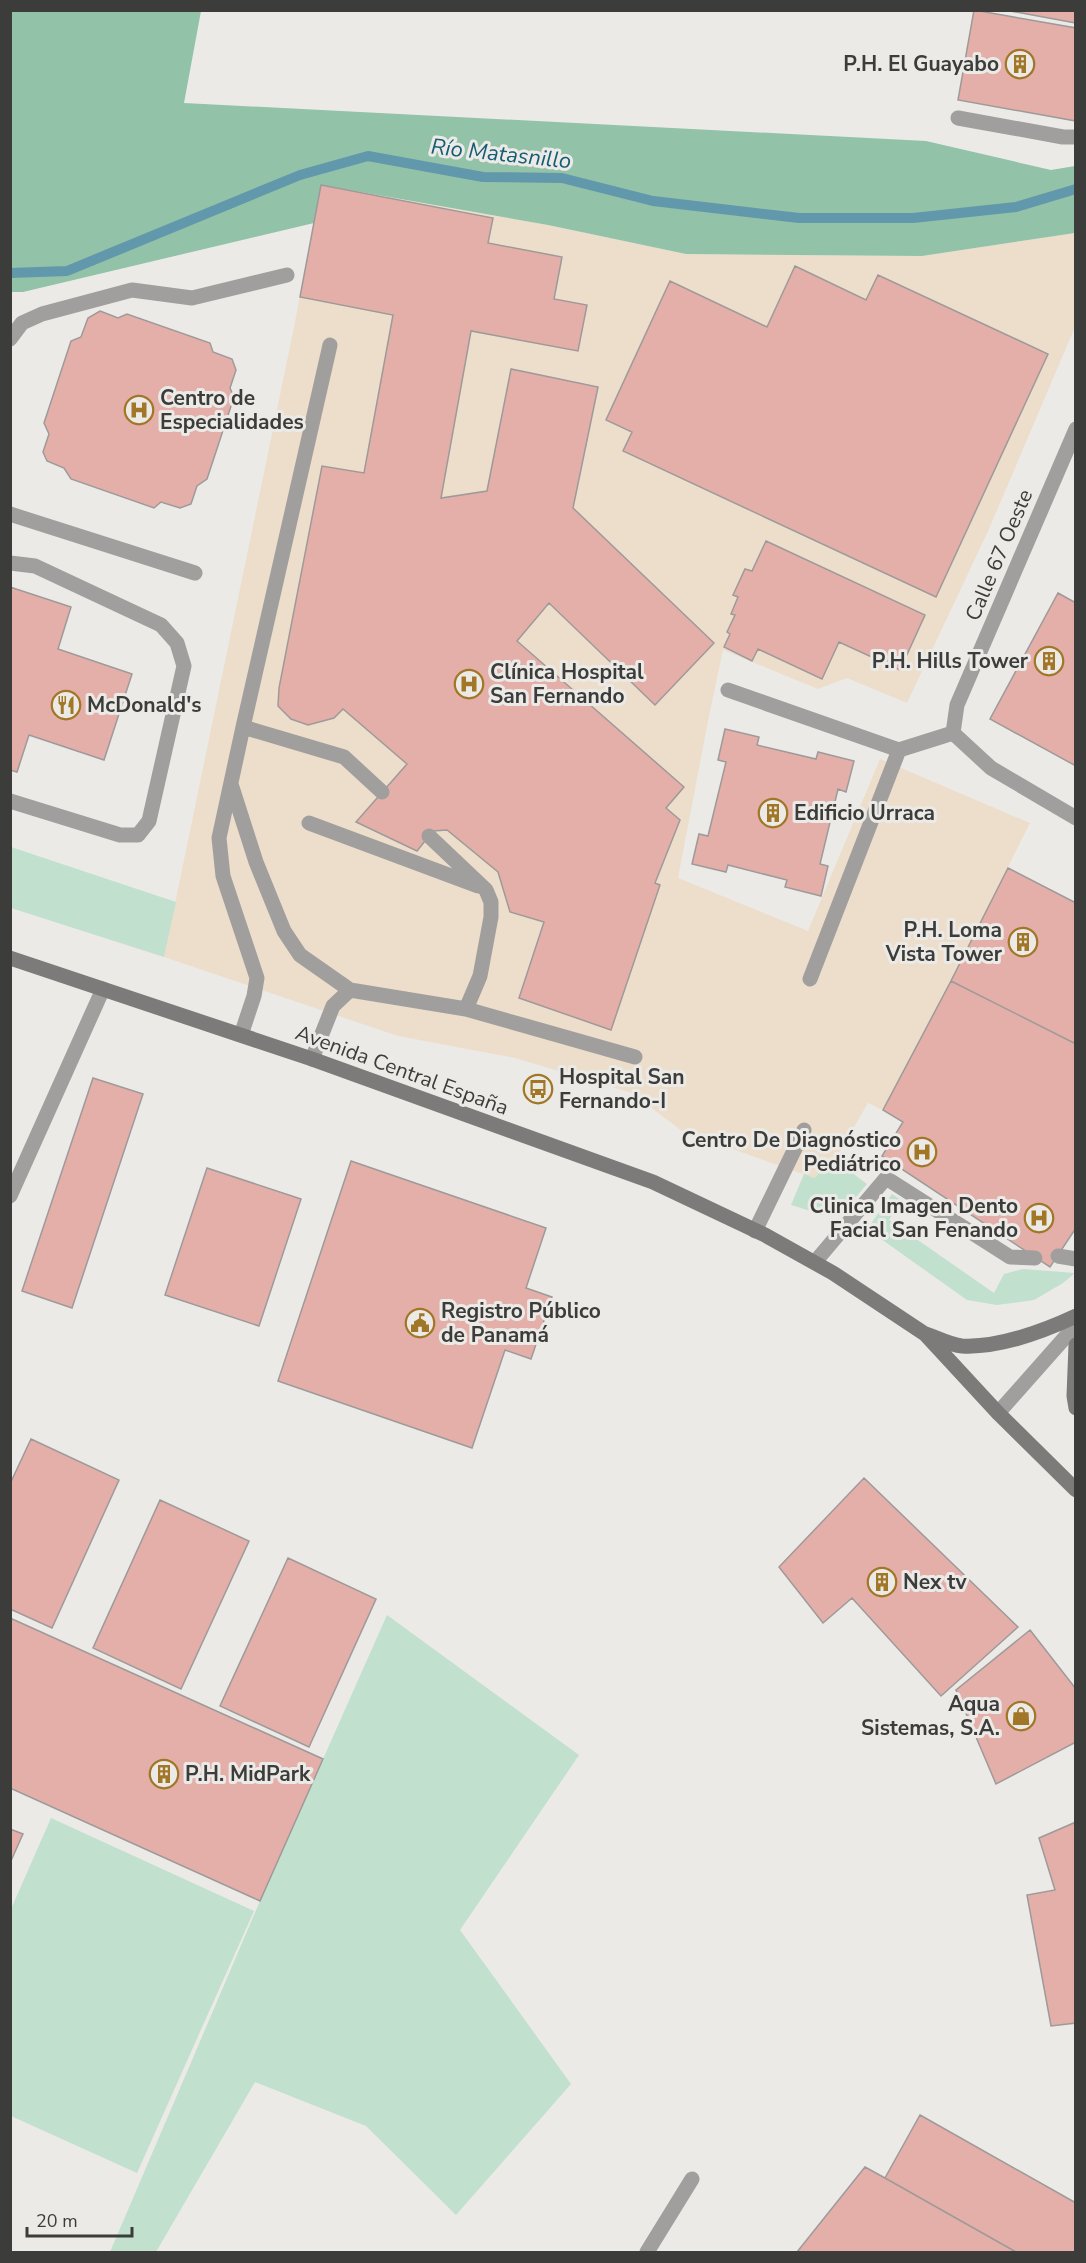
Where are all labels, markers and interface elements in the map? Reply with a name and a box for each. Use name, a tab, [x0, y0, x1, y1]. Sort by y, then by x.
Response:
building icon: P.H. El Guayabo	[1004, 48, 1036, 80]
place label: P.H. El Guayabo	[843, 50, 999, 78]
water label: Río Matasnillo	[429, 132, 573, 176]
place label: Centro de Especialidades	[160, 384, 304, 436]
hospital icon: Centro de Especialidades	[123, 394, 155, 426]
street label: Calle 67 Oeste	[959, 485, 1039, 625]
building icon: P.H. Hills Tower	[1033, 645, 1065, 677]
place label: P.H. Hills Tower	[872, 647, 1029, 675]
place label: Clínica Hospital San Fernando	[490, 658, 644, 710]
hospital icon: Clínica Hospital San Fernando	[453, 668, 485, 700]
restaurant icon: McDonald's	[50, 689, 82, 721]
place label: McDonald's	[87, 691, 202, 719]
building icon: Edificio Urraca	[757, 797, 789, 829]
place label: Edificio Urraca	[794, 799, 935, 827]
place label: P.H. Loma Vista Tower	[885, 916, 1003, 968]
building icon: P.H. Loma Vista Tower	[1007, 926, 1039, 958]
street label: Avenida Central España	[292, 1018, 512, 1122]
place label: Hospital San Fernando-I	[559, 1063, 684, 1115]
bus stop icon: Hospital San Fernando-I	[522, 1073, 554, 1105]
place label: Centro De Diagnóstico Pediátrico	[682, 1126, 901, 1178]
hospital icon: Centro De Diagnóstico Pediátrico	[906, 1136, 938, 1168]
place label: Clinica Imagen Dento Facial San Fenando	[809, 1192, 1018, 1244]
hospital icon: Clinica Imagen Dento Facial San Fenando	[1023, 1202, 1055, 1234]
place label: Registro Público de Panamá	[441, 1297, 601, 1349]
public building icon: Registro Público de Panamá	[404, 1307, 436, 1339]
building icon: Nex tv	[866, 1566, 898, 1598]
place label: Nex tv	[903, 1568, 967, 1596]
place label: Aqua Sistemas, S.A.	[861, 1690, 1000, 1742]
shop icon: Aqua Sistemas, S.A.	[1005, 1700, 1037, 1732]
building icon: P.H. MidPark	[148, 1758, 180, 1790]
place label: P.H. MidPark	[185, 1760, 311, 1788]
scale bar	[27, 2200, 132, 2238]
text: 20 m	[36, 2209, 78, 2233]

